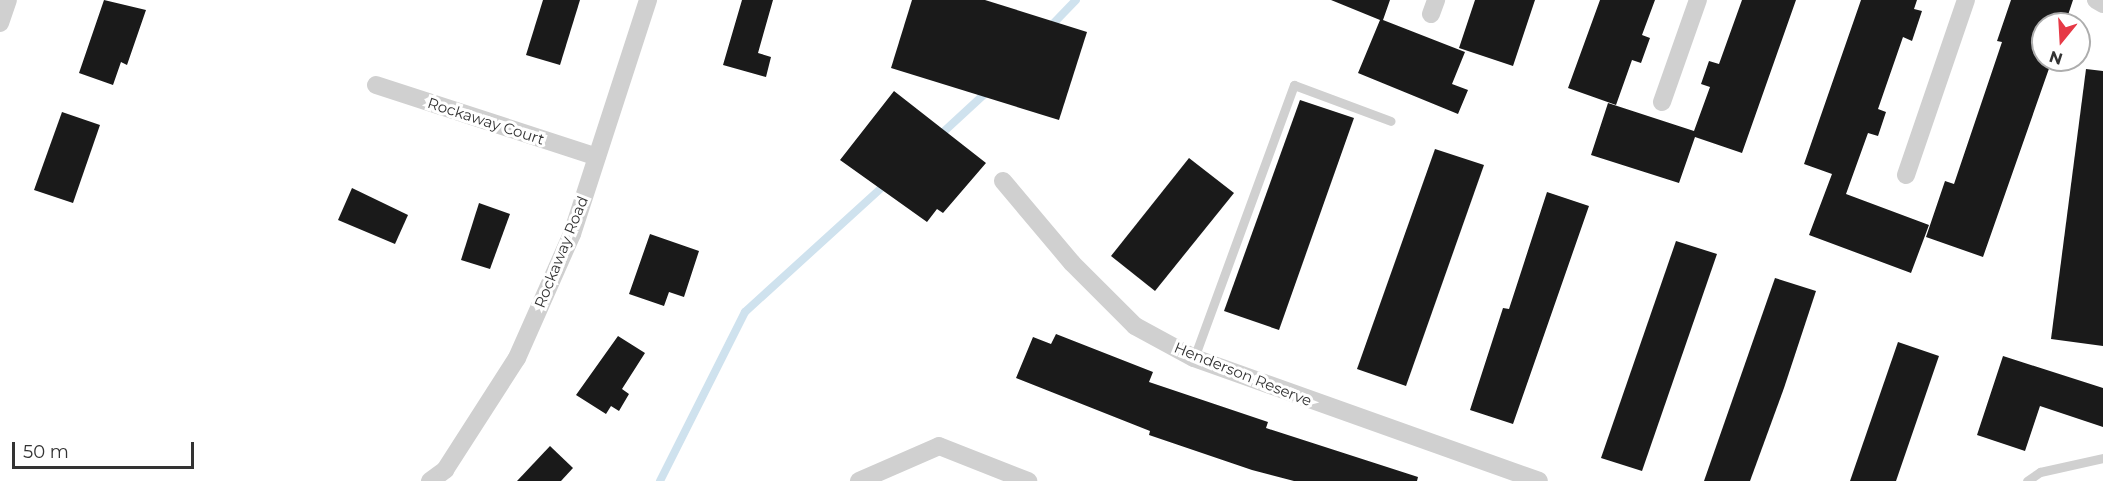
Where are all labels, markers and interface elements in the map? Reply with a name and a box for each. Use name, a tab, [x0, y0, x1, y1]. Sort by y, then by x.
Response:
north arrow	[2031, 12, 2091, 72]
text: N	[2047, 47, 2065, 69]
street label: Rockaway Court	[425, 94, 547, 148]
street label: Rockaway Road	[530, 194, 592, 310]
street label: Henderson Reserve	[1172, 338, 1314, 410]
scale bar	[15, 430, 196, 468]
text: 50 m	[23, 441, 69, 463]

